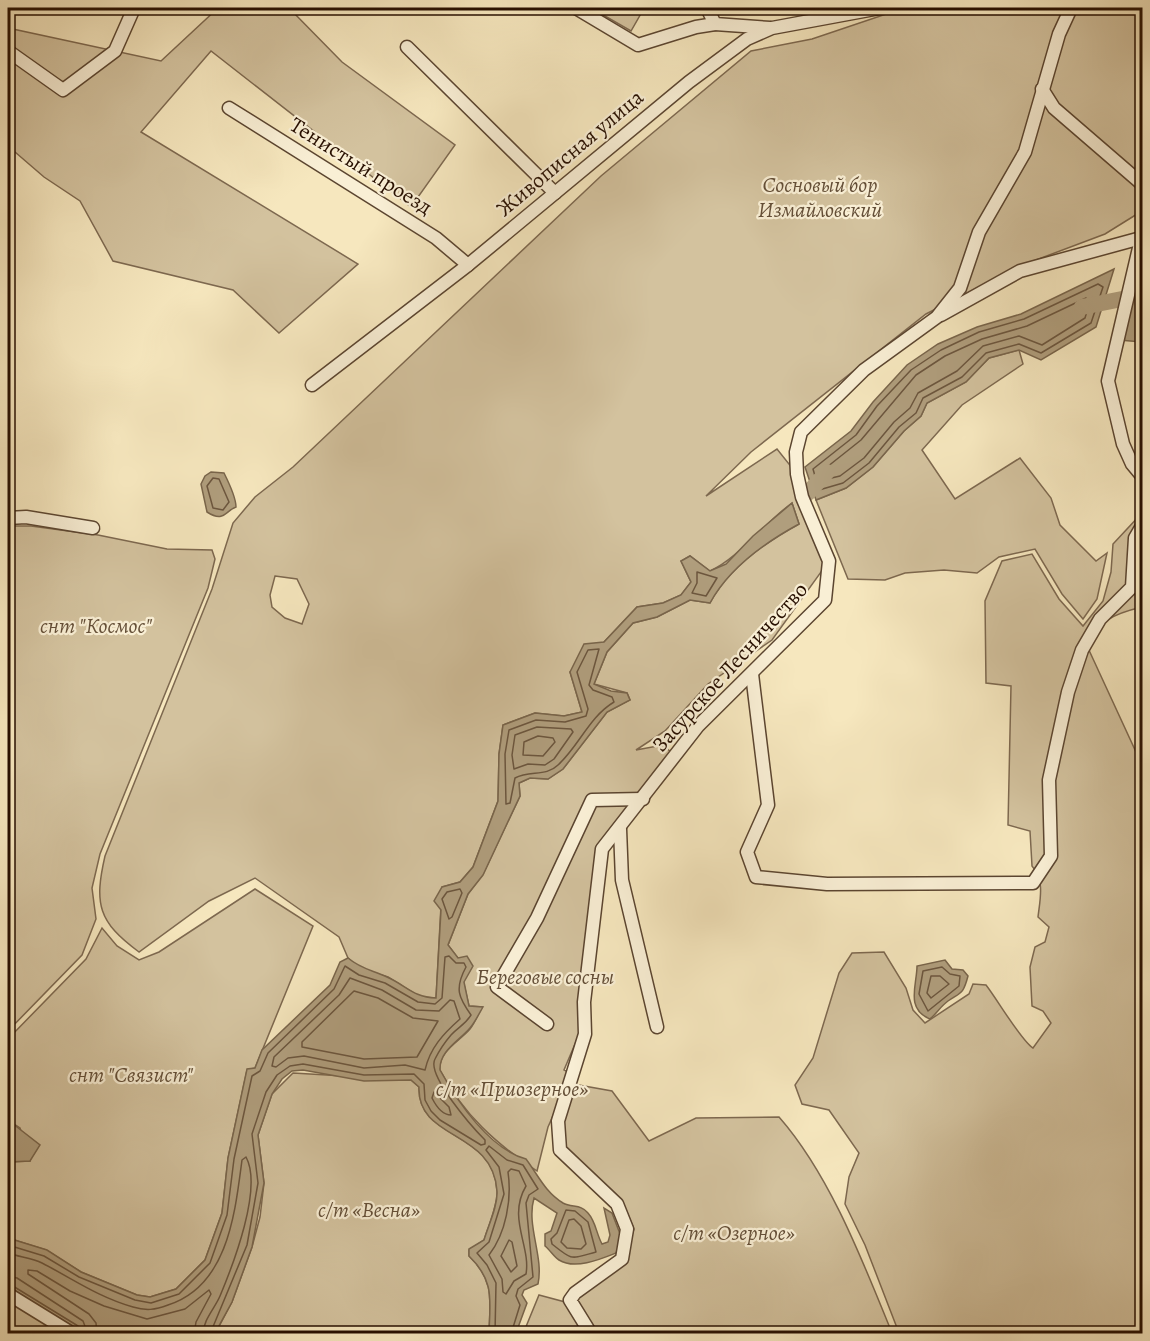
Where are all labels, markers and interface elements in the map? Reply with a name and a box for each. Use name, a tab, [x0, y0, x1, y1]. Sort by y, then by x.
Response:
street label: Живописная улица	[490, 82, 651, 223]
street label: Тенистый проезд	[284, 110, 438, 222]
park label: Сосновый бор Измайловский	[758, 170, 882, 225]
street label: Засурское Лесничество	[645, 575, 815, 759]
park label: снт "Космос"	[40, 611, 152, 641]
park label: Береговые сосны	[476, 962, 614, 992]
park label: снт "Связист"	[69, 1060, 194, 1090]
park label: с/т «Приозерное»	[436, 1074, 588, 1104]
park label: с/т «Весна»	[318, 1195, 420, 1225]
park label: с/т «Озерное»	[673, 1218, 795, 1248]

